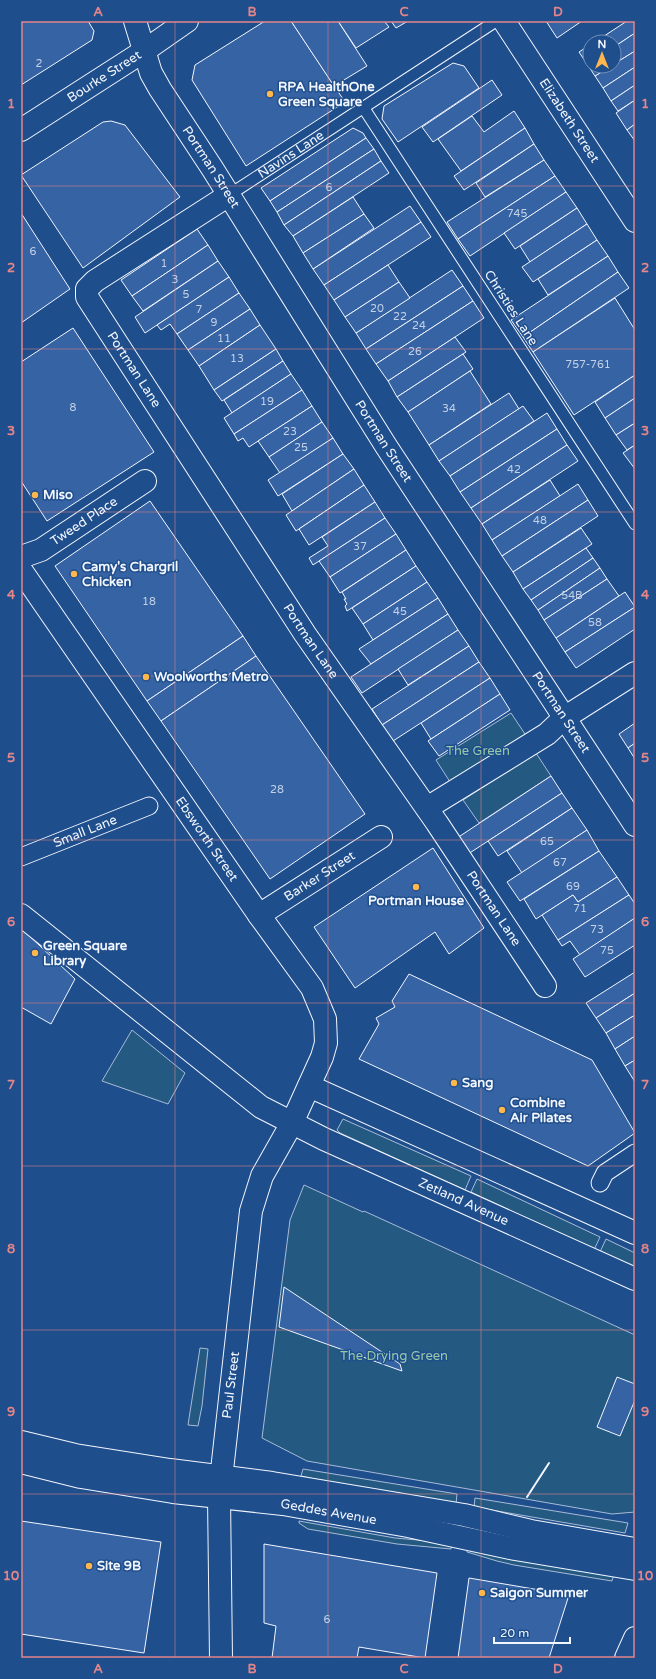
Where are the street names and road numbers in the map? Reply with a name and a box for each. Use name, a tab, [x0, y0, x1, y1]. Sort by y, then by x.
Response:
street label: Bourke Street	[64, 47, 144, 106]
street label: Elizabeth Street	[536, 75, 603, 166]
street label: Portman Street	[179, 123, 243, 211]
street label: Navins Lane	[255, 127, 327, 182]
street label: Christies Lane	[481, 267, 541, 349]
street label: Portman Lane	[104, 329, 164, 410]
street label: Portman Street	[351, 397, 416, 485]
street label: Tweed Place	[48, 493, 121, 549]
street label: Portman Lane	[280, 601, 342, 682]
street label: Portman Street	[528, 669, 594, 756]
street label: Ebsworth Street	[172, 794, 241, 885]
street label: Small Lane	[51, 812, 119, 851]
street label: Barker Street	[281, 848, 358, 905]
street label: Portman Lane	[463, 868, 524, 949]
street label: Zetland Avenue	[416, 1175, 511, 1229]
street label: Paul Street	[219, 1351, 243, 1419]
street label: Geddes Avenue	[279, 1496, 378, 1528]

